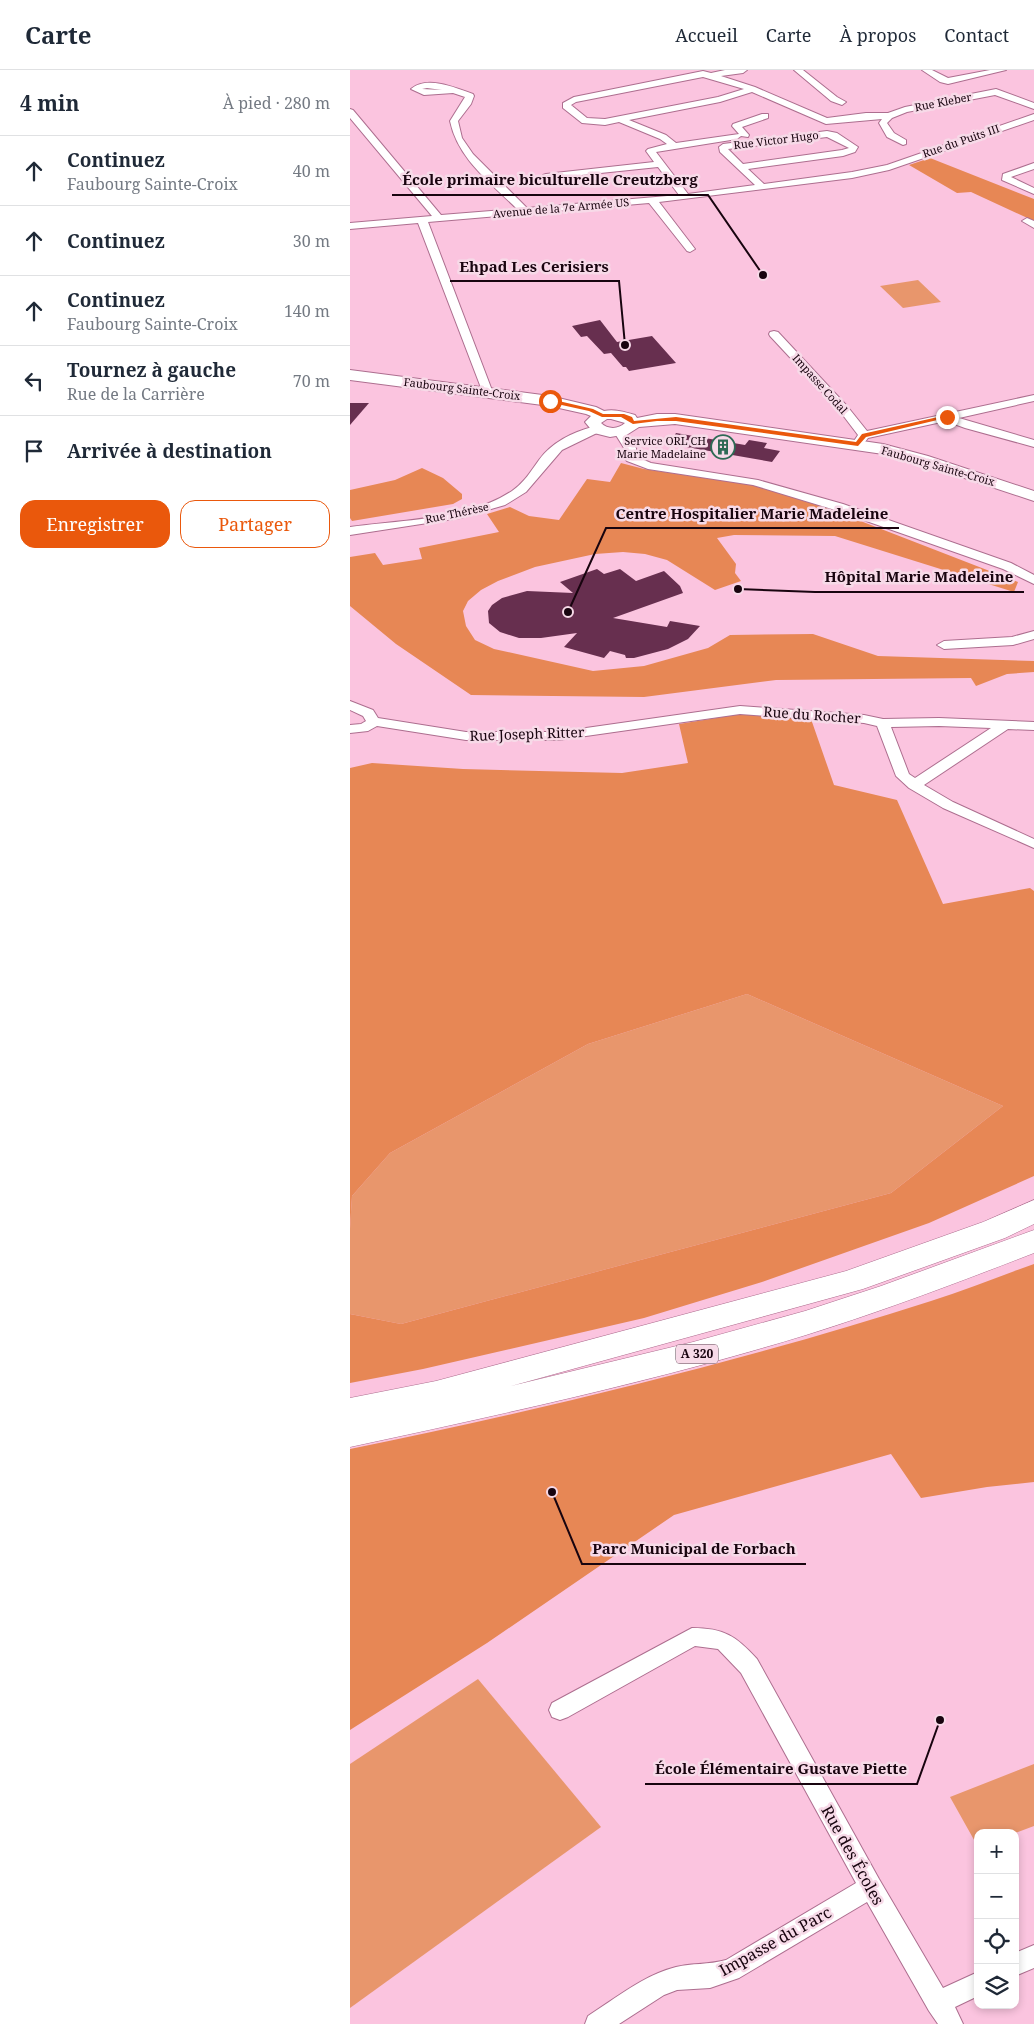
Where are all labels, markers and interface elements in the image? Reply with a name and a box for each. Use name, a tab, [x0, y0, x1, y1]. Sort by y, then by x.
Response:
text: Carte	[25, 18, 91, 51]
text: Accueil	[675, 23, 738, 47]
text: Carte	[766, 23, 811, 47]
text: À propos	[839, 23, 916, 47]
text: Contact	[944, 23, 1009, 47]
street label: Rue Kleber	[913, 88, 973, 114]
text: 4 min	[20, 89, 79, 117]
text: À pied · 280 m	[223, 92, 330, 114]
street label: Rue du Puits III	[920, 120, 1001, 161]
street label: Rue Victor Hugo	[733, 127, 819, 152]
text: Continuez	[67, 147, 165, 173]
icon: ahead	[20, 157, 48, 185]
text: 40 m	[293, 160, 330, 182]
callout: École primaire biculturelle Creutzberg	[392, 165, 708, 195]
text: École primaire biculturelle Creutzberg	[402, 169, 698, 189]
text: Faubourg Sainte-Croix	[67, 173, 238, 195]
street label: Avenue de la 7e Armée US	[492, 194, 630, 221]
icon: ahead	[20, 227, 48, 255]
text: Continuez	[67, 228, 165, 254]
text: 30 m	[293, 230, 330, 252]
callout: Ehpad Les Cerisiers	[450, 251, 619, 281]
text: Ehpad Les Cerisiers	[459, 256, 609, 276]
text: Continuez	[67, 287, 165, 313]
icon: ahead	[20, 297, 48, 325]
text: 140 m	[284, 300, 330, 322]
text: Faubourg Sainte-Croix	[67, 313, 238, 335]
street label: Impasse Codal	[790, 351, 852, 417]
text: Tournez à gauche	[67, 357, 236, 383]
icon: left	[20, 367, 48, 395]
text: 70 m	[293, 370, 330, 392]
street label: Faubourg Sainte-Croix	[403, 374, 522, 403]
text: Rue de la Carrière	[67, 383, 205, 405]
route start	[539, 390, 562, 413]
route end	[936, 406, 959, 429]
place label: Service ORL CH Marie Madelaine	[617, 433, 706, 461]
building icon: Service ORL CH Marie Madelaine	[710, 434, 736, 460]
icon: arrive	[20, 437, 48, 465]
text: Arrivée à destination	[67, 438, 272, 464]
street label: Faubourg Sainte-Croix	[880, 442, 997, 489]
street label: Rue Thérèse	[424, 498, 490, 527]
callout: Centre Hospitalier Marie Madeleine	[606, 498, 899, 528]
button: Enregistrer	[20, 500, 170, 548]
button: Partager	[180, 500, 330, 548]
text: Centre Hospitalier Marie Madeleine	[616, 503, 888, 523]
callout: Hôpital Marie Madeleine	[815, 562, 1024, 592]
text: Hôpital Marie Madeleine	[825, 566, 1013, 586]
street label: Rue du Rocher	[763, 702, 862, 727]
street label: Rue Joseph Ritter	[469, 722, 585, 745]
road number: A 320	[676, 1344, 718, 1364]
callout: Parc Municipal de Forbach	[582, 1534, 806, 1564]
text: Parc Municipal de Forbach	[592, 1538, 796, 1558]
callout: École Élémentaire Gustave Piette	[645, 1754, 917, 1784]
text: École Élémentaire Gustave Piette	[655, 1758, 907, 1778]
street label: Rue des Écoles	[816, 1801, 890, 1909]
map controls	[974, 1829, 1019, 2009]
button: +	[974, 1829, 1019, 1874]
button: −	[974, 1874, 1019, 1919]
street label: Impasse du Parc	[715, 1901, 835, 1981]
button: locate	[974, 1919, 1019, 1964]
button: layers	[974, 1964, 1019, 2009]

